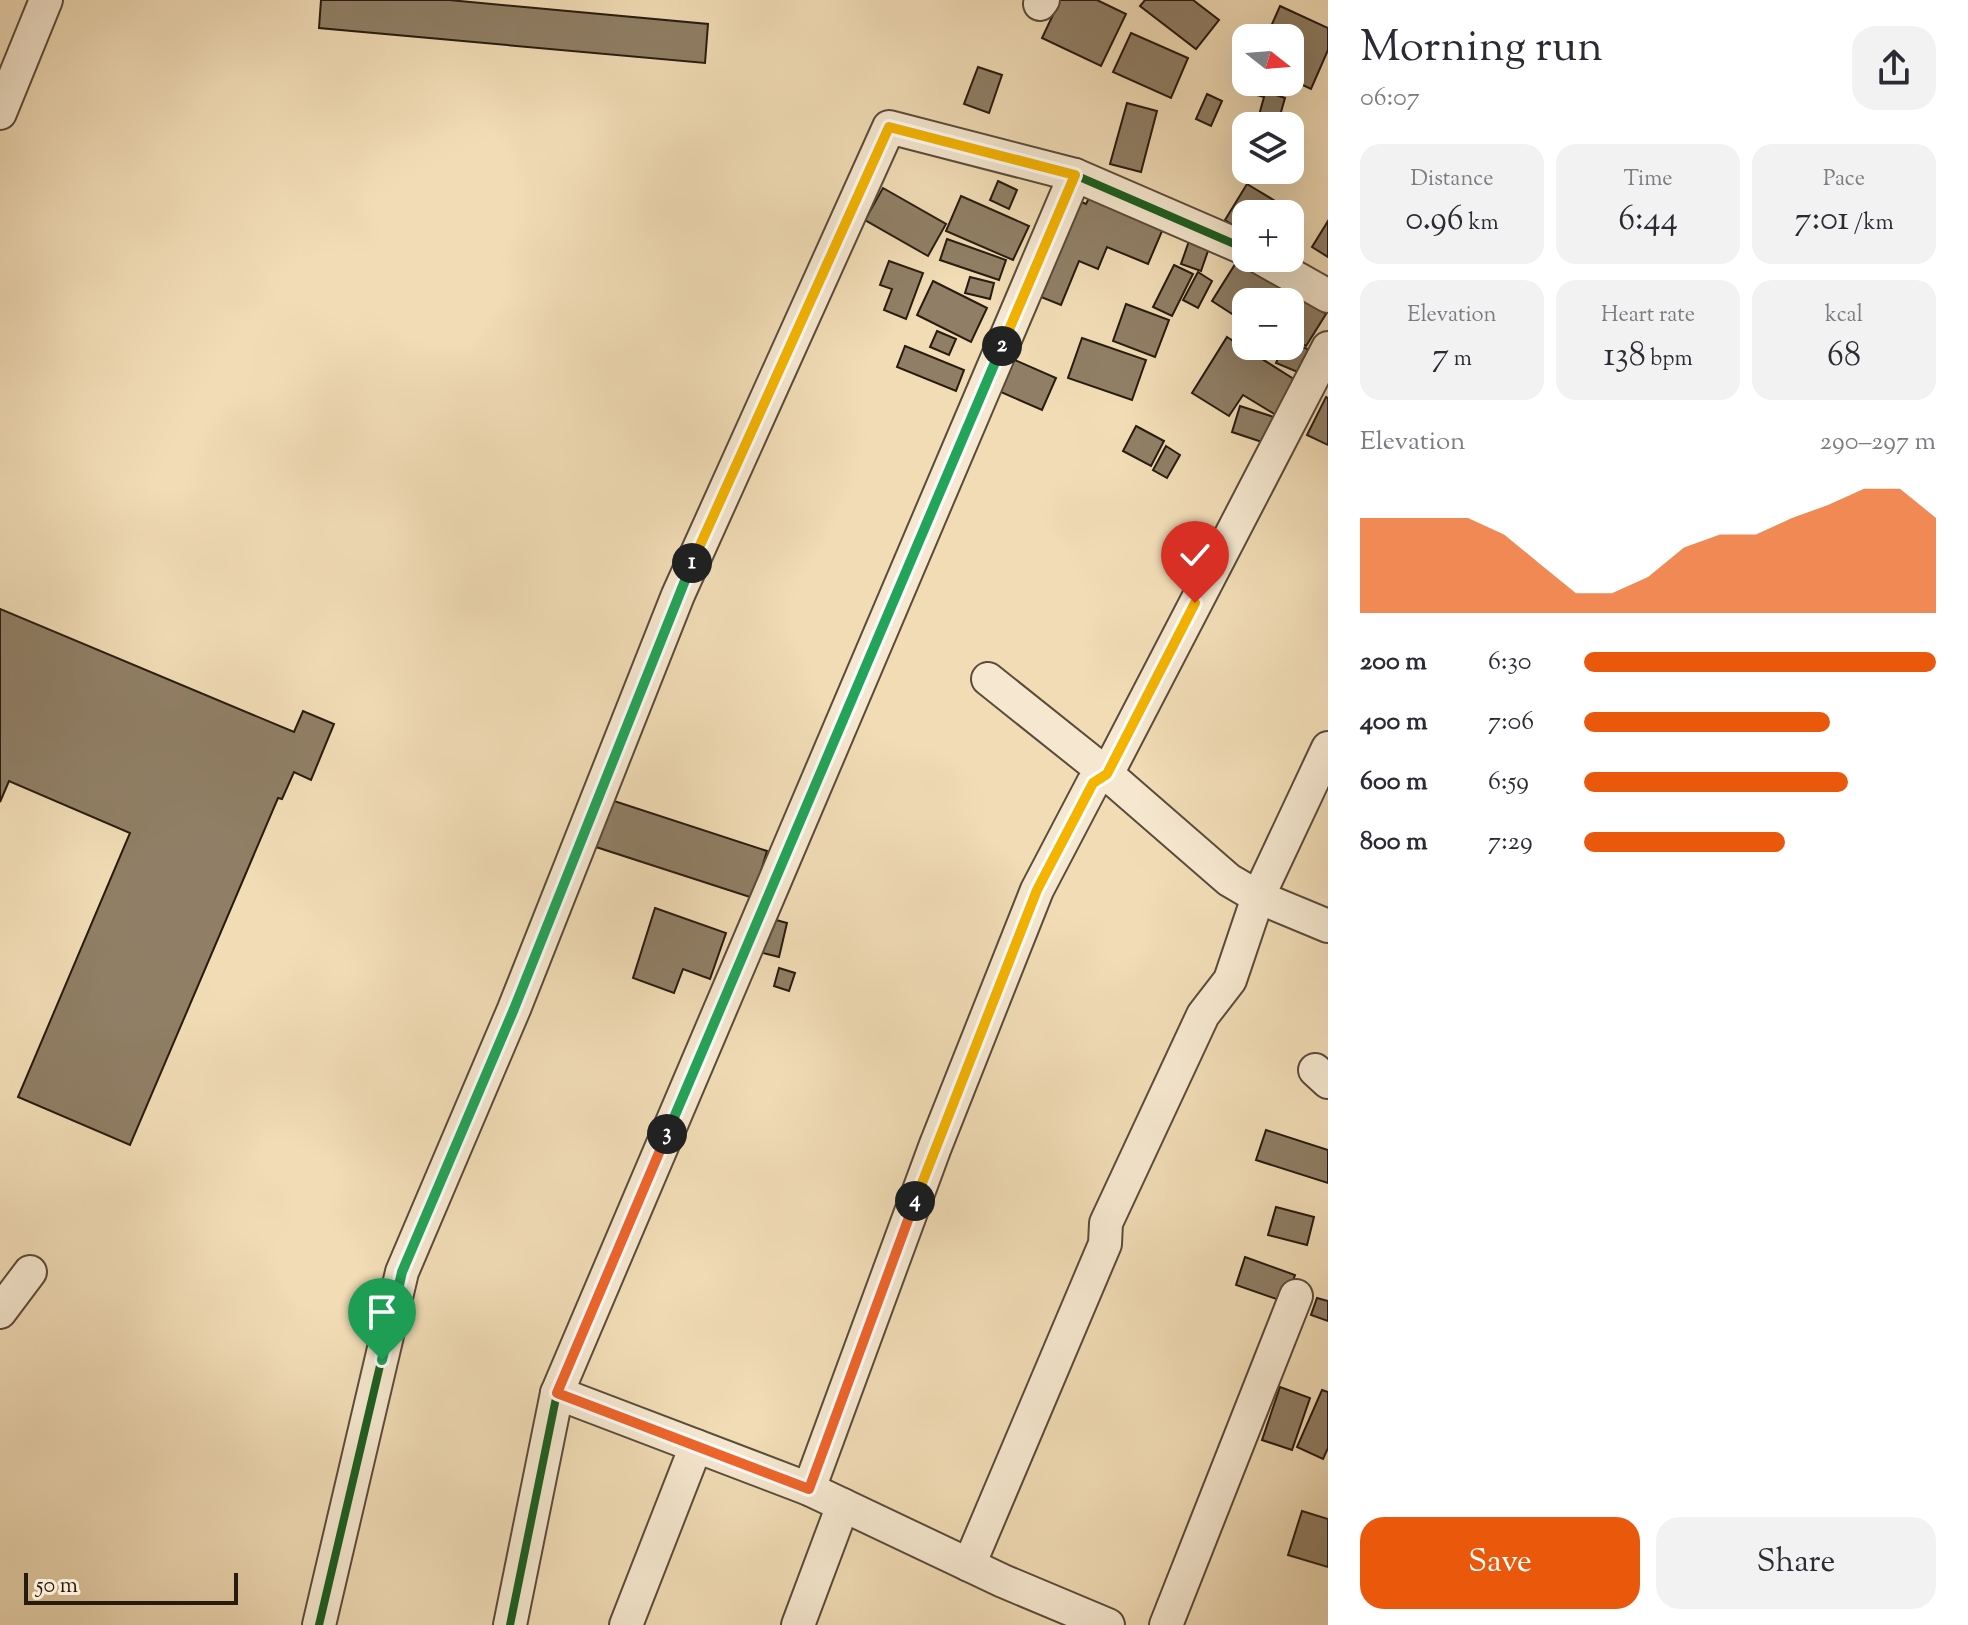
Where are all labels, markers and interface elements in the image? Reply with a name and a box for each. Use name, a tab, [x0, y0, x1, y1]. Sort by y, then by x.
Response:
text: Morning run	[1360, 18, 1603, 81]
north arrow	[1232, 24, 1304, 96]
map controls	[1232, 24, 1304, 360]
button: share	[1852, 26, 1936, 110]
text: 06:07	[1360, 80, 1420, 117]
button: layers	[1232, 112, 1304, 184]
text: Distance	[1411, 164, 1493, 196]
text: Time	[1624, 164, 1672, 196]
text: Pace	[1823, 164, 1865, 196]
text: 0.96	[1405, 196, 1464, 245]
text: 6:44	[1618, 196, 1678, 245]
text: 7:01	[1794, 196, 1849, 245]
button: +	[1232, 200, 1304, 272]
text: km	[1464, 208, 1499, 240]
text: /km	[1849, 208, 1894, 240]
button: −	[1232, 288, 1304, 360]
text: Elevation	[1407, 300, 1497, 332]
text: Heart rate	[1601, 300, 1695, 332]
text: kcal	[1825, 300, 1863, 332]
pin: 2	[982, 326, 1022, 366]
text: 2	[997, 330, 1007, 362]
text: 7	[1432, 332, 1449, 381]
text: 138	[1603, 332, 1646, 381]
text: 68	[1827, 332, 1861, 381]
text: m	[1449, 344, 1472, 376]
text: bpm	[1646, 344, 1693, 376]
text: Elevation	[1360, 424, 1465, 461]
text: 290–297 m	[1820, 424, 1936, 461]
pin	[1161, 521, 1229, 603]
icon: check	[1173, 533, 1217, 577]
pin: 1	[672, 543, 712, 583]
text: 1	[688, 547, 696, 579]
text: 200 m	[1360, 644, 1427, 681]
text: 6:30	[1488, 644, 1531, 681]
text: 400 m	[1360, 704, 1427, 741]
text: 7:06	[1488, 704, 1534, 741]
text: 600 m	[1360, 764, 1427, 801]
text: 6:59	[1488, 764, 1529, 801]
text: 800 m	[1360, 824, 1428, 861]
text: 7:29	[1488, 824, 1533, 861]
pin: 3	[647, 1114, 687, 1154]
text: 3	[663, 1118, 671, 1150]
pin: 4	[895, 1181, 935, 1221]
text: 4	[909, 1185, 921, 1217]
pin	[348, 1278, 416, 1360]
icon: arrive	[360, 1290, 404, 1334]
button: Save	[1360, 1517, 1640, 1609]
button: Share	[1656, 1517, 1936, 1609]
scale bar	[24, 1569, 238, 1605]
text: 50 m	[36, 1571, 78, 1603]

